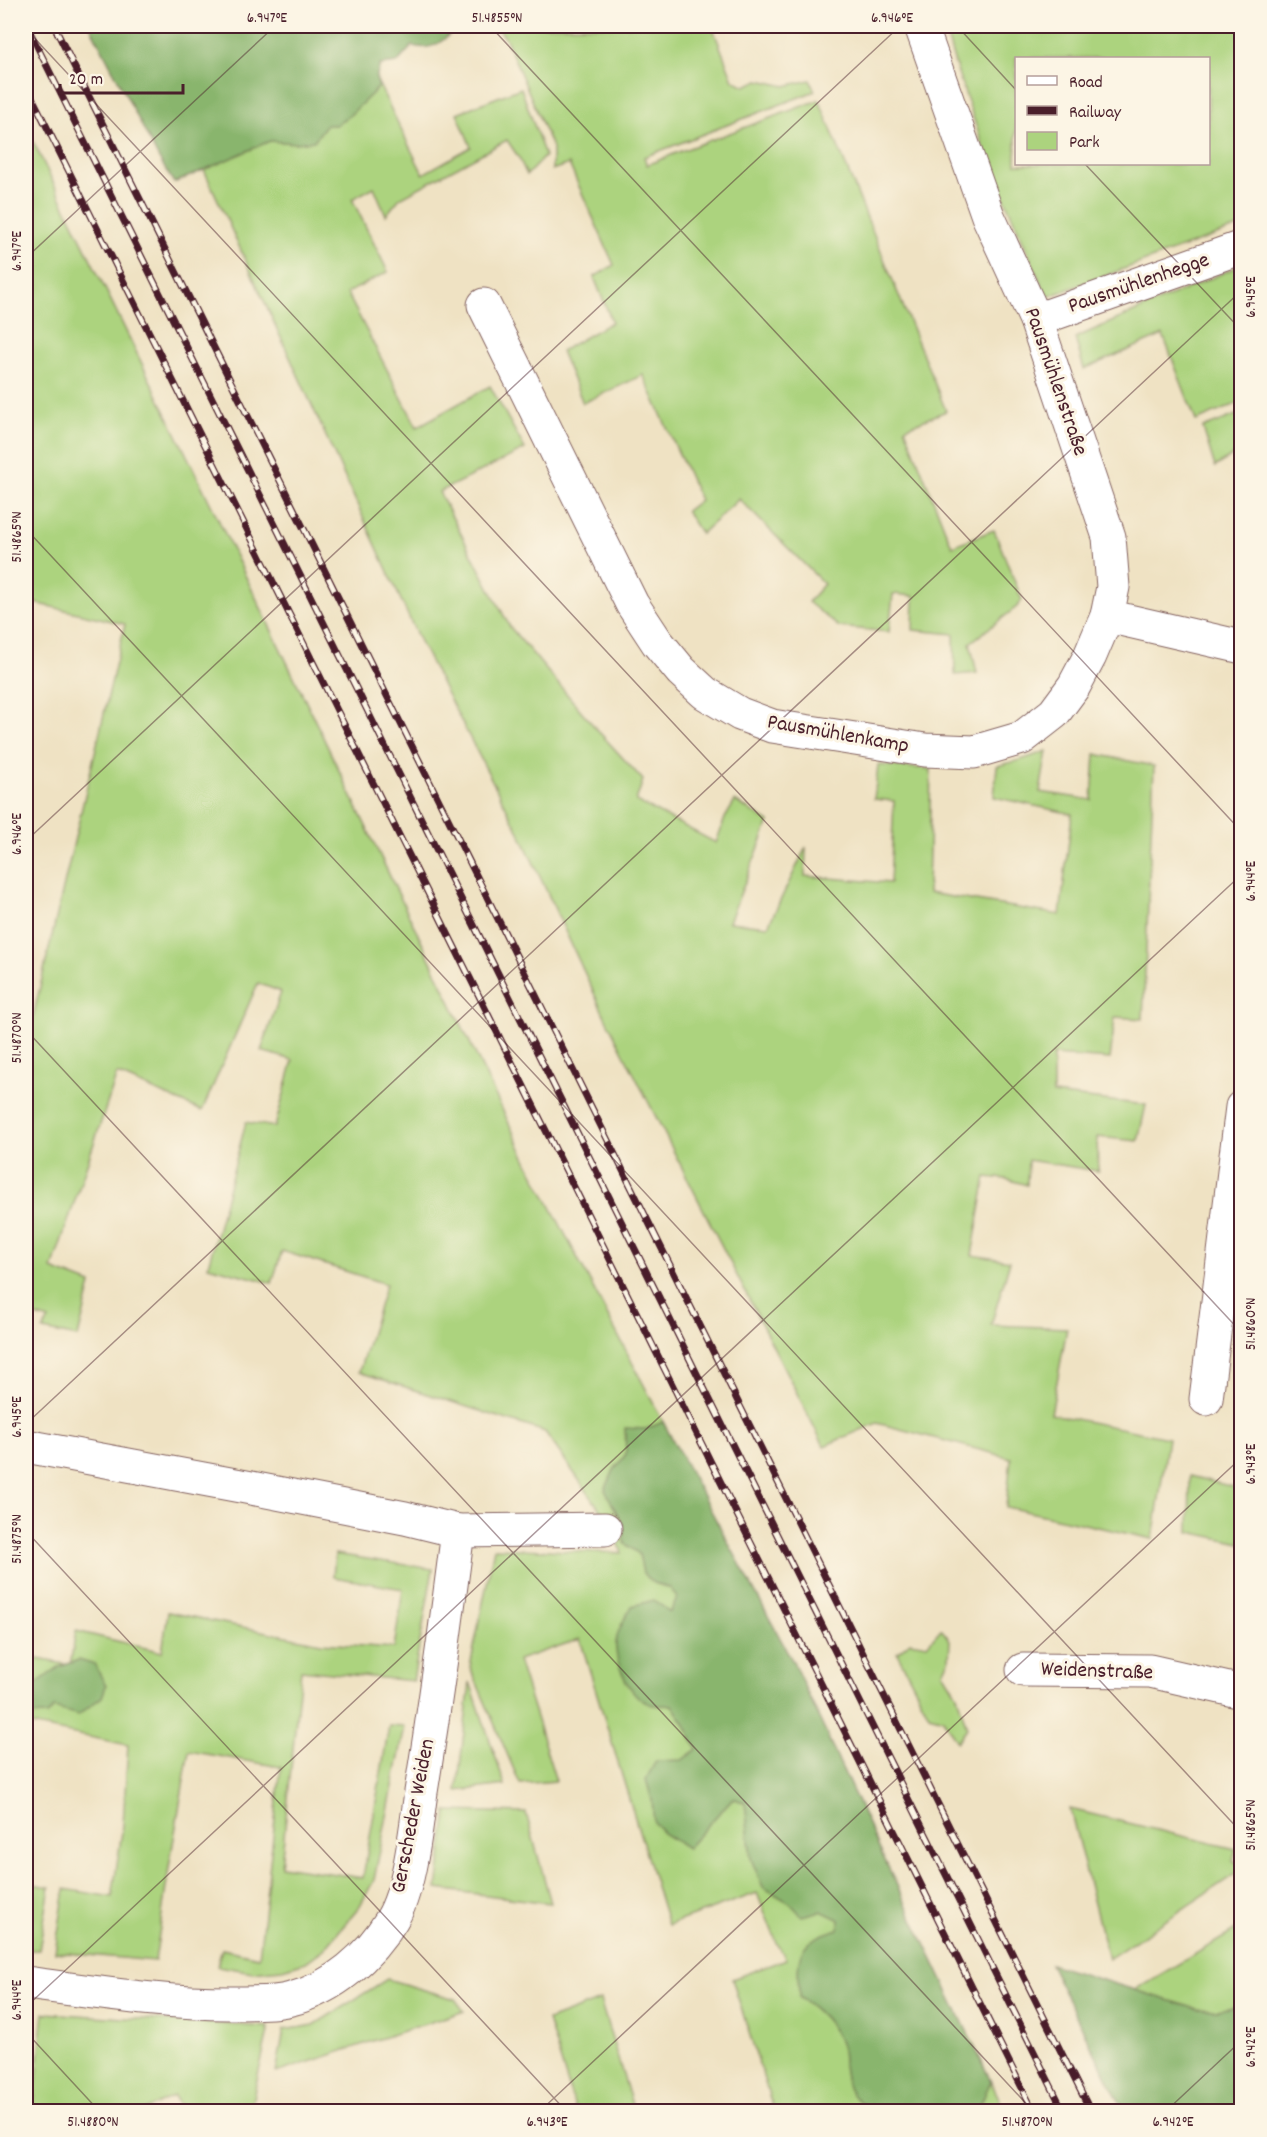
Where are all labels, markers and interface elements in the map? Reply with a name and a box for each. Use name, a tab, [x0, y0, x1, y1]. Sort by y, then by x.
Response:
text: 6.947°E	[247, 8, 287, 30]
text: 51.4855°N	[471, 8, 523, 30]
text: 6.946°E	[871, 8, 913, 30]
scale bar	[60, 57, 183, 95]
legend	[1015, 57, 1210, 165]
text: 20 m	[69, 68, 103, 93]
text: Road	[1069, 71, 1103, 96]
text: Railway	[1069, 101, 1122, 126]
text: Park	[1069, 131, 1100, 156]
text: 6.947°E	[7, 231, 29, 271]
street label: Pausmühlenhegge	[1064, 245, 1214, 323]
text: 6.945°E	[1241, 276, 1263, 318]
street label: Pausmühlenstraße	[1015, 304, 1095, 460]
text: 51.4865°N	[7, 511, 29, 563]
street label: Pausmühlenkamp	[765, 707, 911, 763]
text: 6.946°E	[7, 813, 29, 855]
text: 6.944°E	[1241, 860, 1263, 901]
text: 51.4870°N	[7, 1012, 29, 1064]
text: 51.4860°N	[1241, 1298, 1263, 1350]
text: 6.945°E	[7, 1396, 29, 1438]
text: 6.943°E	[1241, 1443, 1263, 1485]
text: 51.4875°N	[7, 1514, 29, 1564]
street label: Weidenstraße	[1040, 1655, 1154, 1689]
street label: Gerscheder Weiden	[384, 1736, 444, 1896]
text: 51.4865°N	[1241, 1799, 1263, 1851]
text: 6.944°E	[7, 1979, 29, 2020]
text: 6.942°E	[1241, 2026, 1263, 2068]
text: 51.4880°N	[67, 2112, 119, 2134]
text: 6.943°E	[526, 2112, 568, 2134]
text: 51.4870°N	[1001, 2112, 1053, 2134]
text: 6.942°E	[1152, 2112, 1194, 2134]

